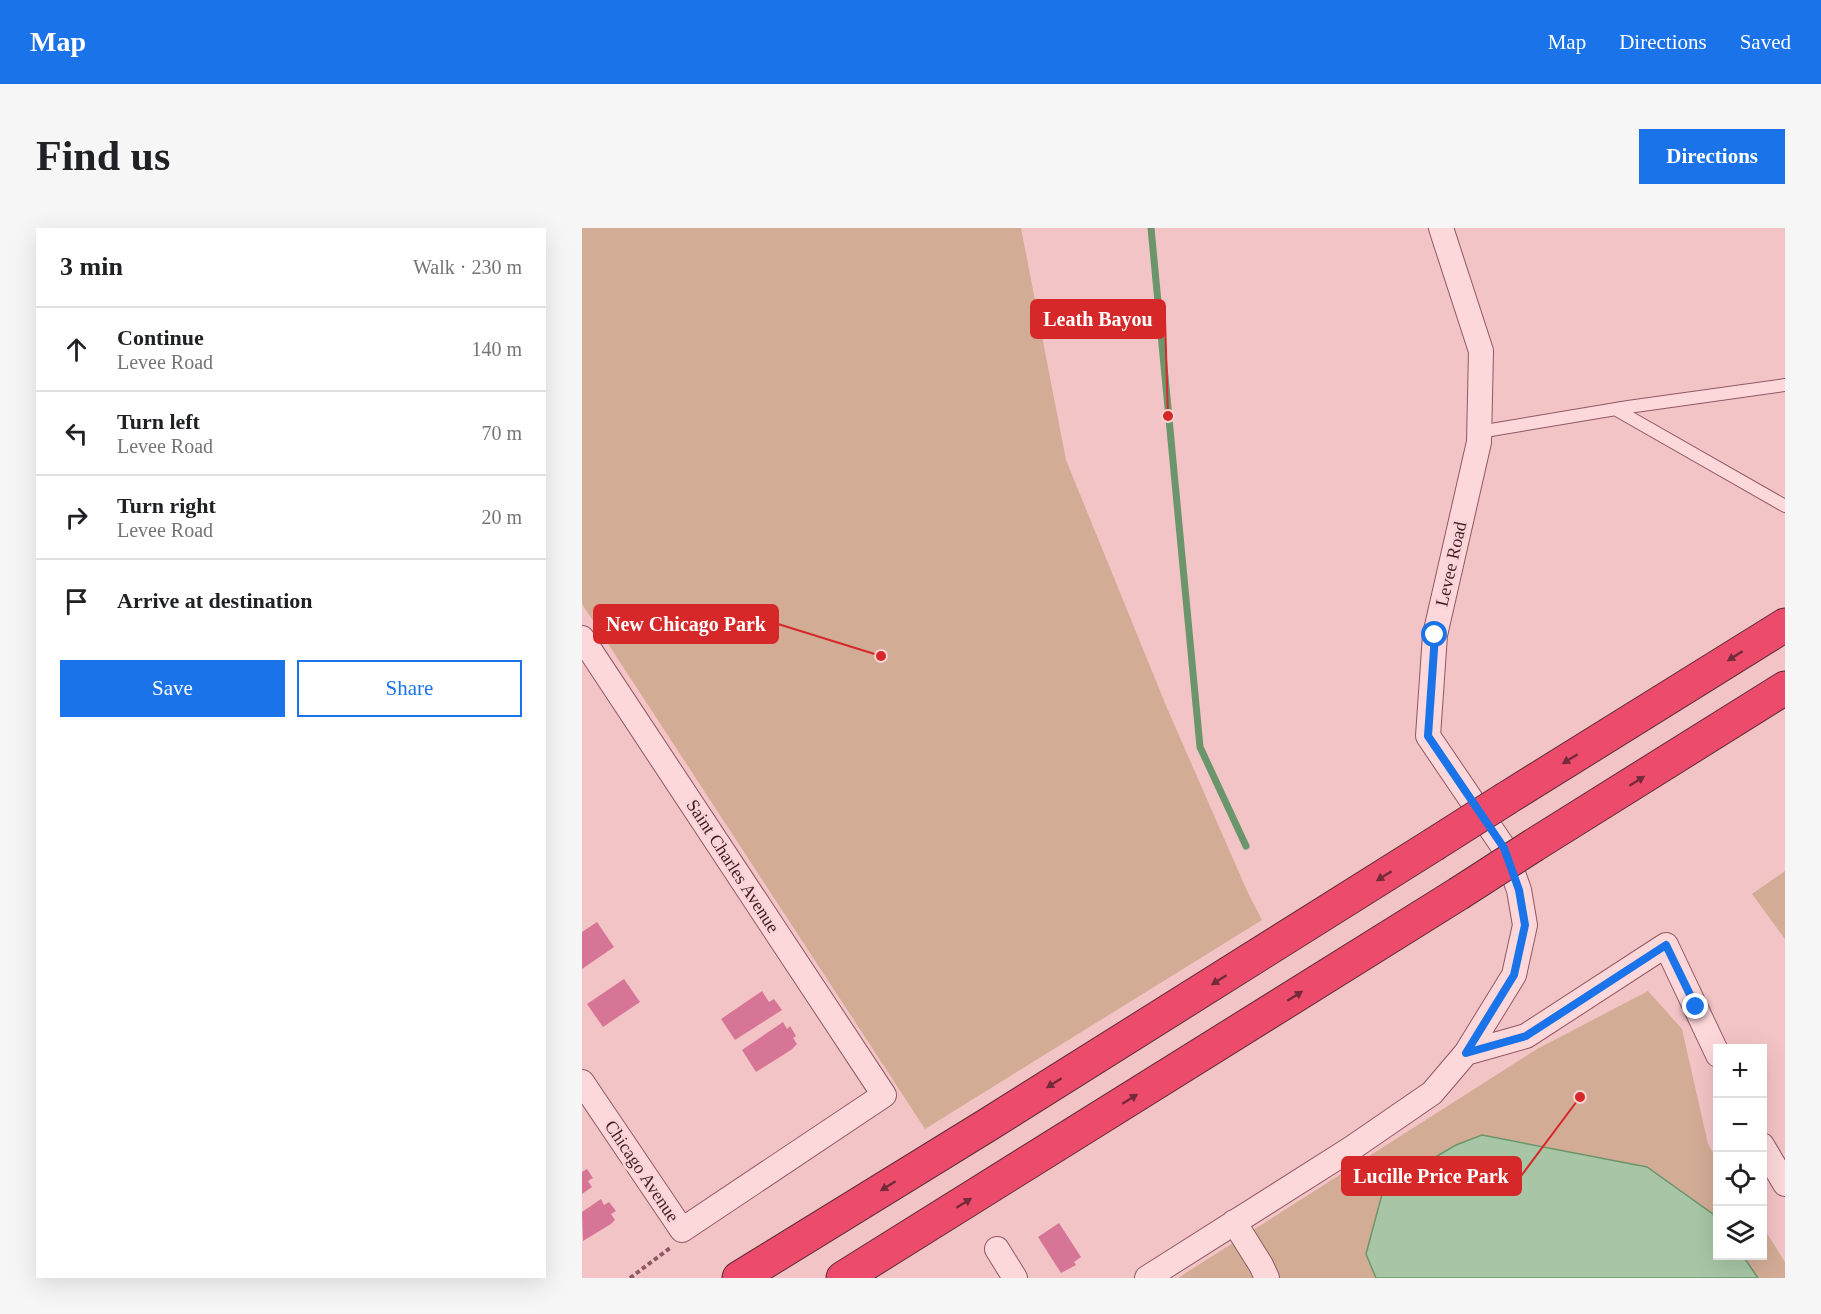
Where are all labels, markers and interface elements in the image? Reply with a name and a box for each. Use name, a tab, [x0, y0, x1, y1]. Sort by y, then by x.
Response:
text: Map	[30, 26, 86, 57]
text: Map	[1548, 30, 1586, 54]
text: Directions	[1619, 30, 1707, 54]
text: Saved	[1740, 30, 1791, 54]
button: Directions	[1639, 129, 1785, 184]
text: Find us	[36, 133, 170, 179]
text: 3 min	[60, 252, 123, 281]
text: Walk · 230 m	[413, 256, 522, 278]
callout: Leath Bayou	[1031, 300, 1165, 338]
text: Leath Bayou	[1043, 308, 1153, 331]
text: Continue	[117, 325, 204, 350]
icon: ahead	[60, 333, 93, 366]
text: 140 m	[471, 338, 522, 360]
text: Levee Road	[117, 351, 213, 373]
text: Turn left	[117, 409, 200, 434]
icon: left	[60, 417, 93, 450]
text: 70 m	[481, 422, 522, 444]
text: Levee Road	[117, 435, 213, 457]
text: Turn right	[117, 493, 216, 518]
icon: right	[60, 501, 93, 534]
text: 20 m	[481, 506, 522, 528]
text: Levee Road	[117, 519, 213, 541]
street label: Levee Road	[1432, 520, 1470, 608]
icon: arrive	[60, 585, 93, 618]
text: Arrive at destination	[117, 588, 313, 613]
callout: New Chicago Park	[594, 605, 778, 643]
text: New Chicago Park	[606, 613, 767, 636]
route start	[1421, 621, 1447, 647]
one-way arrow	[1727, 650, 1743, 661]
button: Save	[60, 660, 285, 717]
button: Share	[297, 660, 522, 717]
one-way arrow	[1562, 754, 1578, 765]
one-way arrow	[1629, 775, 1645, 787]
street label: Saint Charles Avenue	[683, 796, 784, 936]
one-way arrow	[1376, 870, 1392, 881]
one-way arrow	[1211, 974, 1227, 985]
one-way arrow	[1287, 990, 1303, 1001]
route end	[1682, 993, 1708, 1019]
map controls	[1713, 1044, 1767, 1260]
button: +	[1713, 1044, 1767, 1098]
one-way arrow	[1046, 1078, 1062, 1089]
one-way arrow	[1121, 1094, 1138, 1105]
button: −	[1713, 1098, 1767, 1152]
street label: Chicago Avenue	[601, 1116, 683, 1226]
button: locate	[1713, 1152, 1767, 1206]
callout: Lucille Price Park	[1342, 1157, 1521, 1195]
text: Lucille Price Park	[1353, 1165, 1510, 1187]
one-way arrow	[880, 1181, 896, 1192]
one-way arrow	[956, 1197, 972, 1208]
button: layers	[1713, 1206, 1767, 1260]

